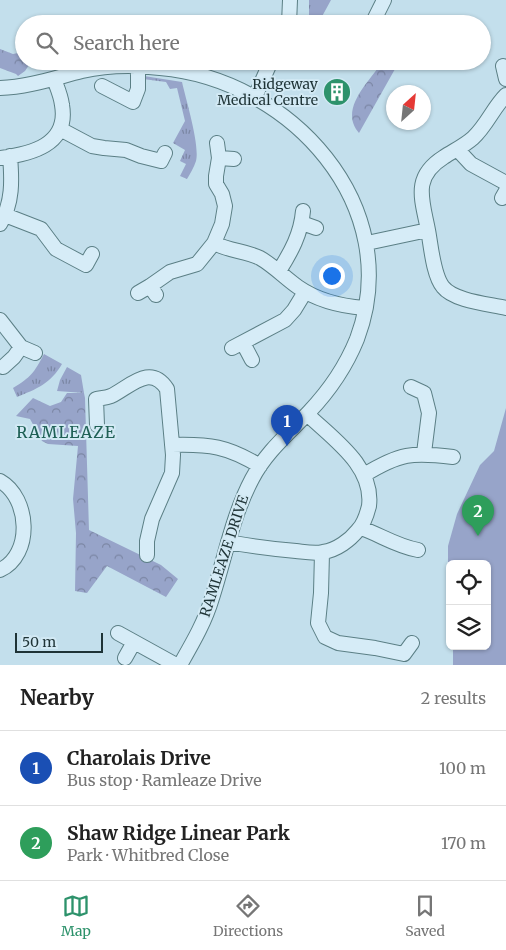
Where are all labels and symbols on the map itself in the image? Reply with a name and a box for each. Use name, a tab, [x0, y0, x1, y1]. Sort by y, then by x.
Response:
place label: Ridgeway Medical Centre	[217, 75, 319, 109]
building icon: Ridgeway Medical Centre	[322, 77, 352, 107]
north arrow	[386, 85, 431, 130]
your location	[319, 263, 345, 289]
pin: 1	[271, 405, 303, 446]
district label: RAMLEAZE	[16, 422, 116, 442]
street label: RAMLEAZE DRIVE	[196, 493, 252, 619]
pin: 2	[462, 495, 494, 536]
scale bar	[15, 630, 102, 653]

